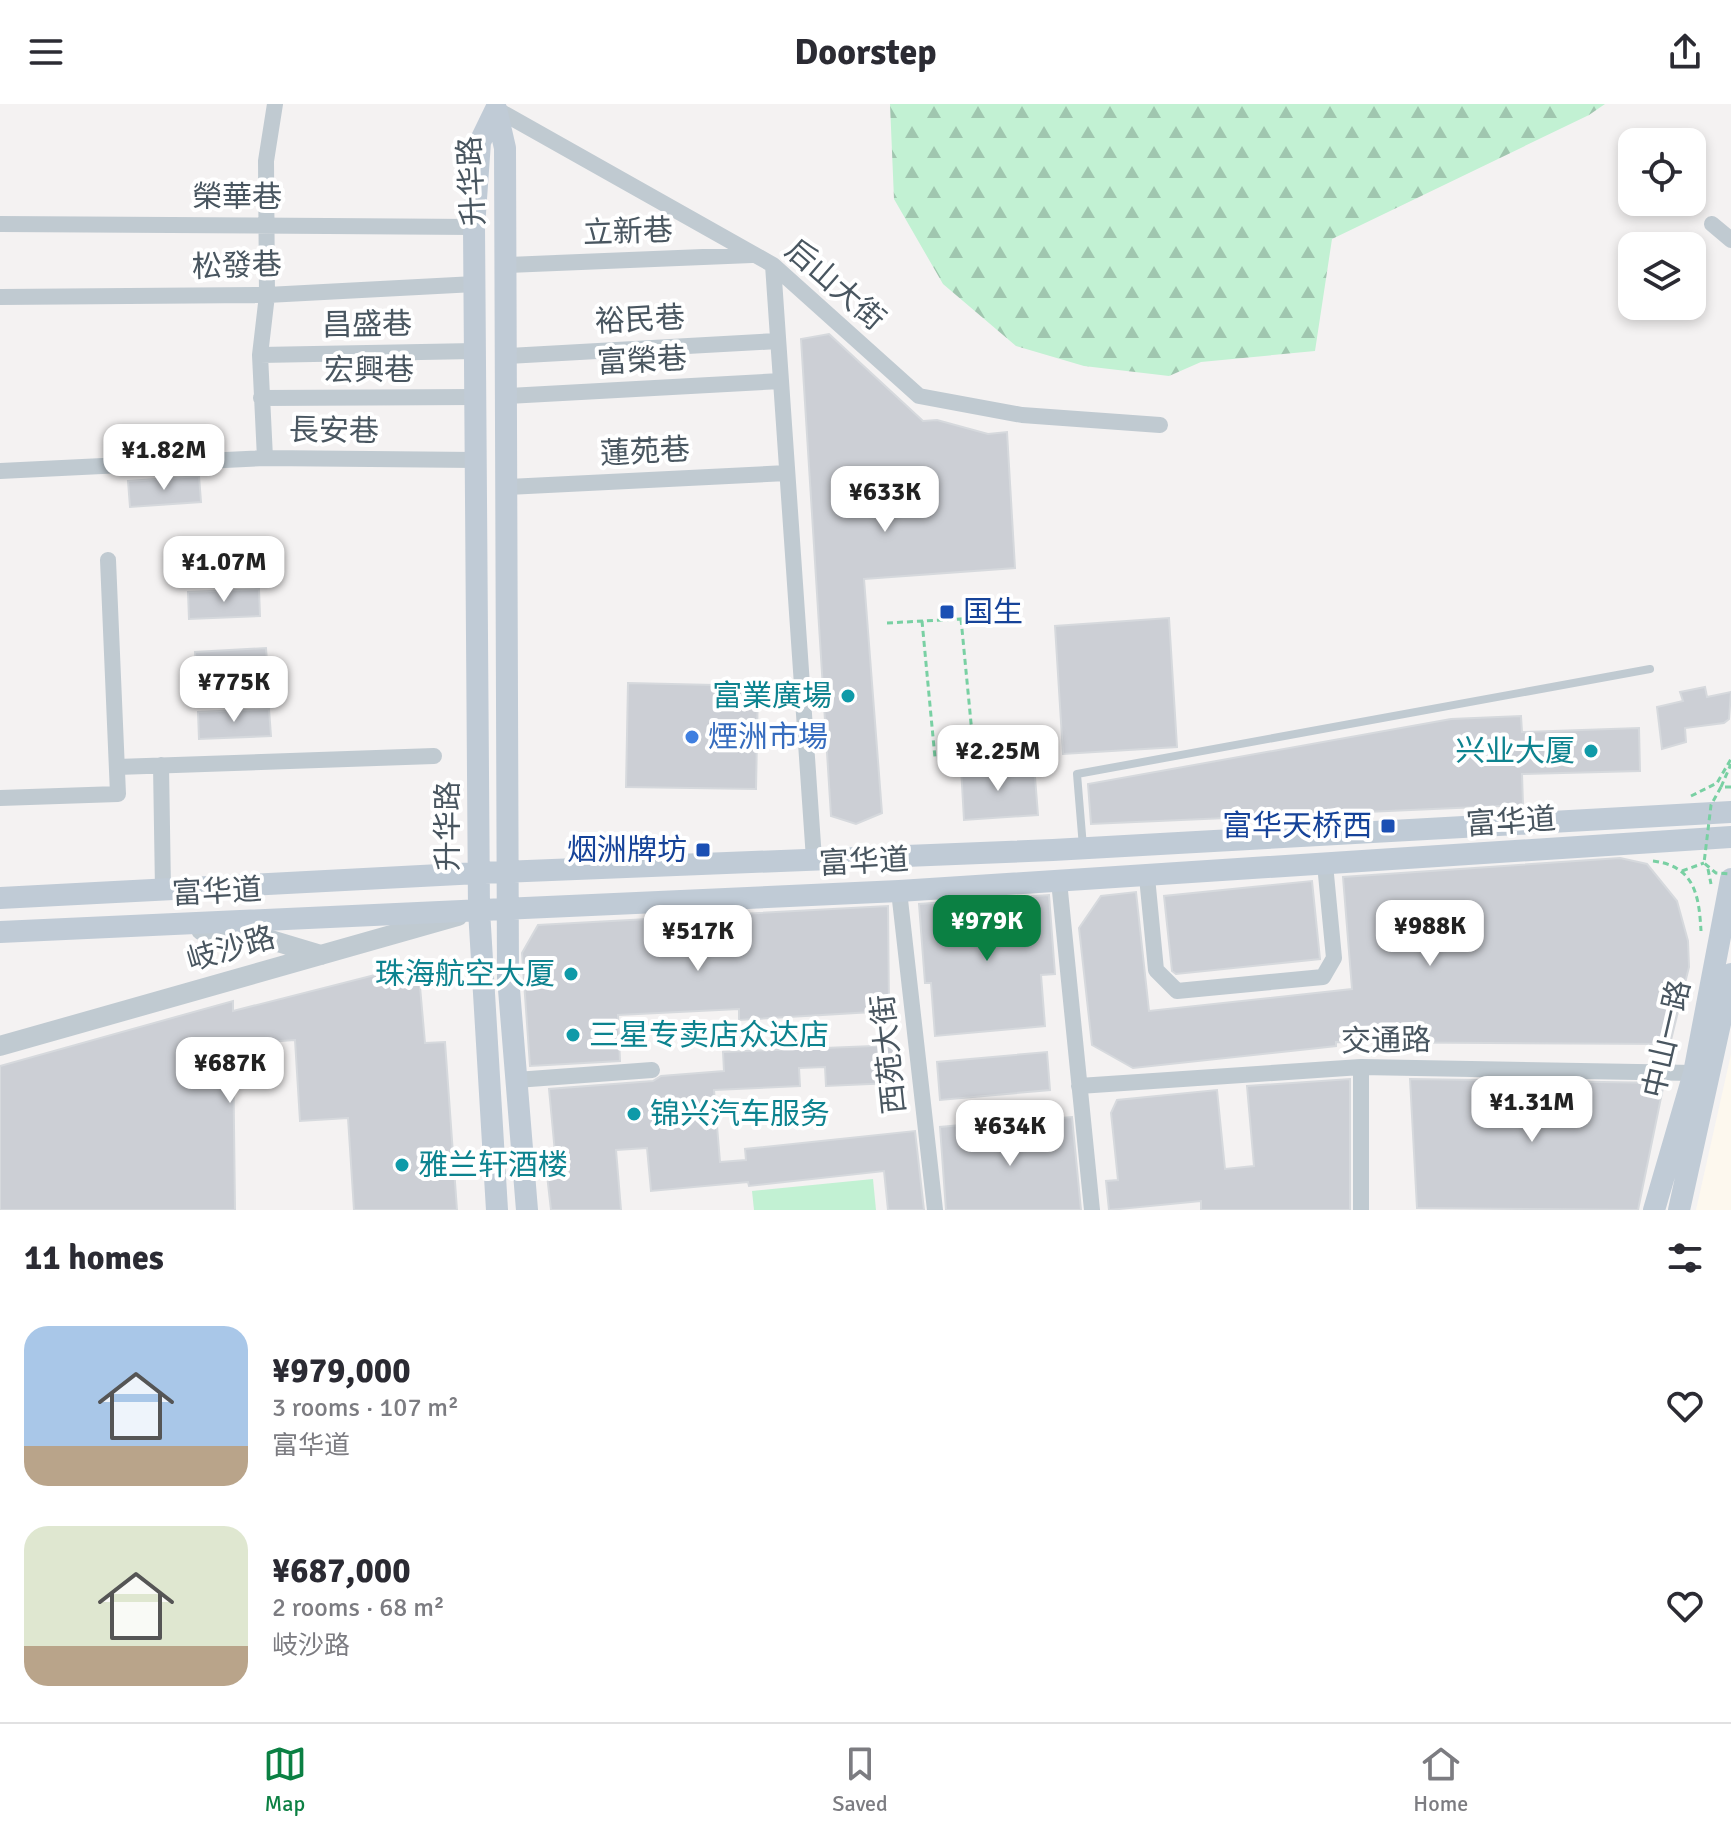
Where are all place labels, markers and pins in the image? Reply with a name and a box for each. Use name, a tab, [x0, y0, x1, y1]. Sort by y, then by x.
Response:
pin: ¥1.82M	[99, 424, 229, 492]
pin: ¥633K	[829, 466, 941, 534]
pin: ¥1.07M	[159, 536, 289, 604]
place label: 国生	[963, 594, 1023, 631]
marker: 国生	[938, 603, 956, 621]
pin: ¥775K	[178, 656, 290, 724]
place label: 富業廣場	[712, 678, 832, 715]
marker: 富業廣場	[839, 687, 857, 705]
place label: 煙洲市場	[708, 719, 828, 756]
pin: ¥2.25M	[933, 725, 1063, 793]
marker: 煙洲市場	[683, 728, 701, 746]
place label: 兴业大厦	[1455, 733, 1575, 770]
marker: 兴业大厦	[1582, 742, 1600, 760]
place label: 富华天桥西	[1222, 808, 1372, 845]
marker: 富华天桥西	[1379, 817, 1397, 835]
place label: 烟洲牌坊	[567, 832, 687, 869]
marker: 烟洲牌坊	[694, 841, 712, 859]
pin: ¥979K	[931, 895, 1043, 963]
pin: ¥988K	[1374, 900, 1486, 968]
pin: ¥517K	[642, 905, 754, 973]
place label: 珠海航空大厦	[375, 956, 555, 993]
marker: 珠海航空大厦	[562, 965, 580, 983]
place label: 三星专卖店众达店	[589, 1017, 829, 1054]
marker: 三星专卖店众达店	[564, 1026, 582, 1044]
pin: ¥687K	[174, 1037, 286, 1105]
pin: ¥1.31M	[1467, 1076, 1597, 1144]
place label: 锦兴汽车服务	[650, 1096, 830, 1133]
pin: ¥634K	[954, 1100, 1066, 1168]
marker: 锦兴汽车服务	[625, 1105, 643, 1123]
place label: 雅兰轩酒楼	[418, 1147, 568, 1184]
marker: 雅兰轩酒楼	[393, 1156, 411, 1174]

